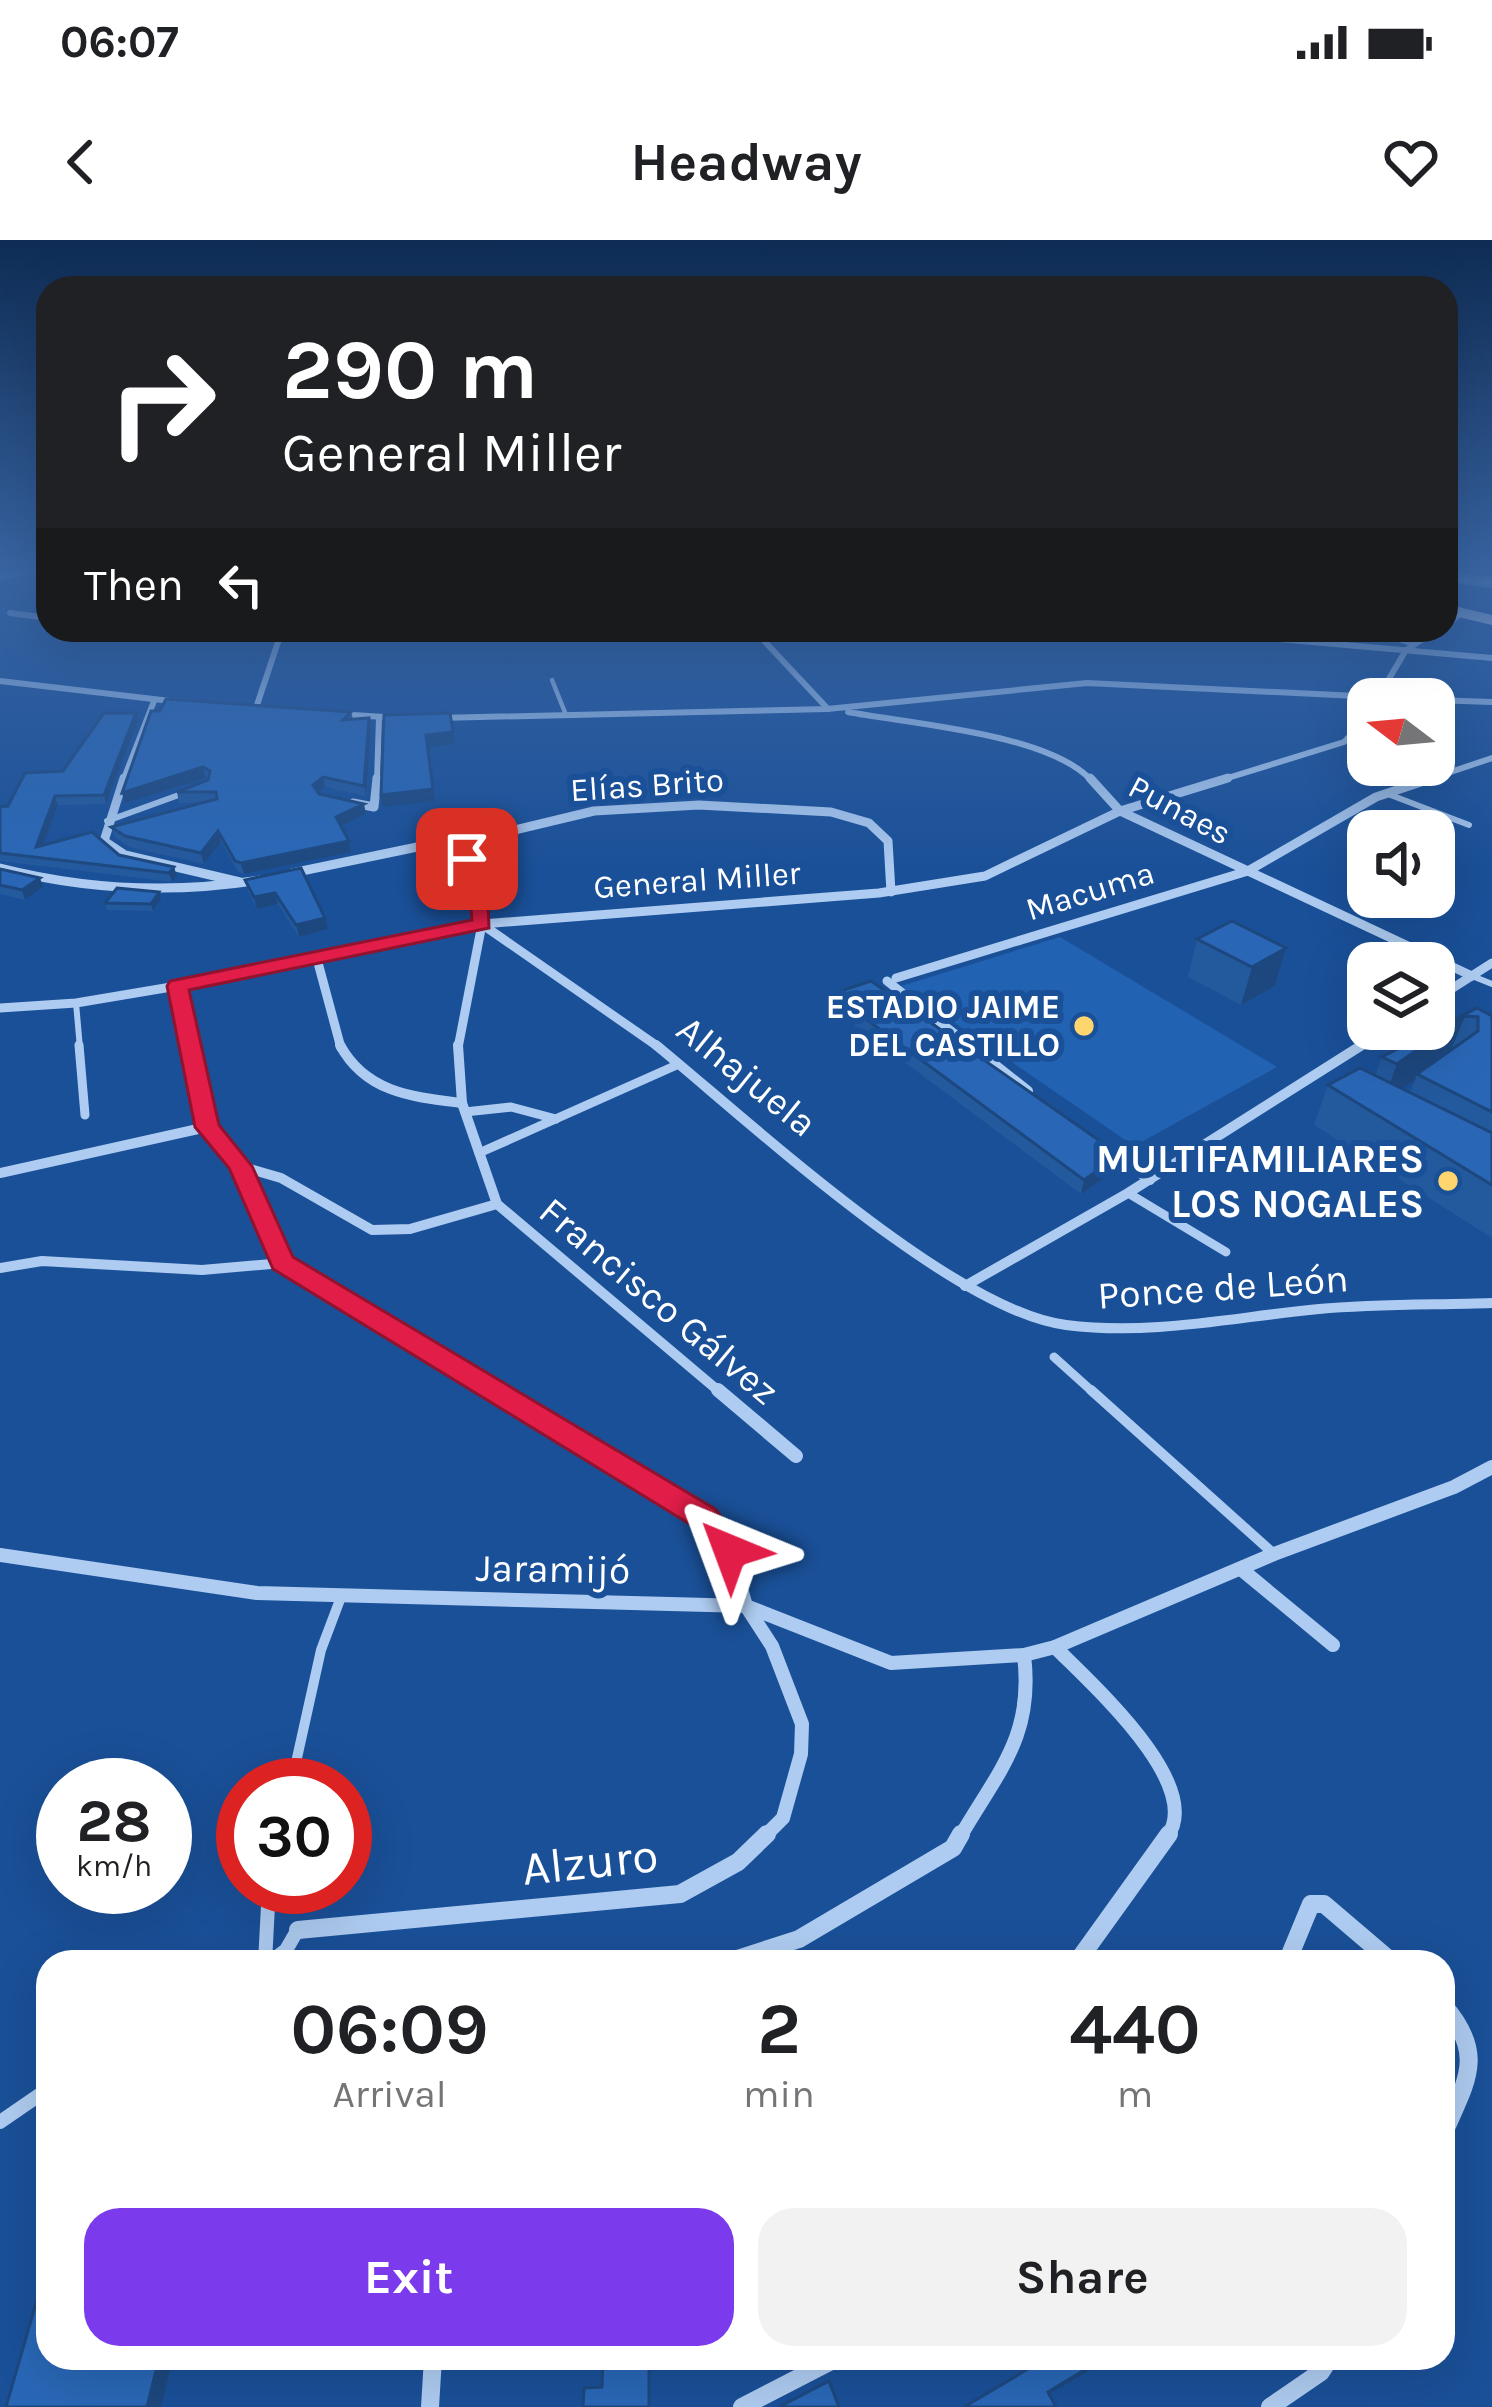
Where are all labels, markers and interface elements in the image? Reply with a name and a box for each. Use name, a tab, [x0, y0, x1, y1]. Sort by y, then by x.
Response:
text: 06:07	[60, 16, 179, 68]
icon: back	[48, 129, 114, 195]
icon: heart	[1378, 129, 1444, 195]
text: Headway	[630, 130, 862, 194]
text: 290 m	[282, 321, 538, 419]
icon: right	[84, 324, 240, 480]
text: General Miller	[282, 421, 621, 485]
icon: left	[208, 552, 274, 618]
text: Then	[84, 559, 184, 611]
north arrow	[1347, 678, 1455, 786]
map controls	[1347, 678, 1455, 1050]
street label: Elías Brito	[569, 761, 725, 809]
street label: Punaes	[1122, 767, 1238, 853]
pin	[416, 808, 518, 910]
button: sound	[1347, 810, 1455, 918]
icon: arrive	[434, 826, 500, 892]
street label: General Miller	[592, 854, 802, 906]
street label: Macuma	[1021, 854, 1159, 928]
button: layers	[1347, 942, 1455, 1050]
place label: ESTADIO JAIME DEL CASTILLO	[826, 988, 1060, 1064]
street label: Alhajuela	[668, 1006, 826, 1146]
marker: ESTADIO JAIME DEL CASTILLO	[1071, 1013, 1097, 1039]
place label: MULTIFAMILIARES LOS NOGALES	[1096, 1136, 1424, 1227]
marker: MULTIFAMILIARES LOS NOGALES	[1435, 1168, 1461, 1194]
street label: Francisco Gálvez	[530, 1188, 788, 1414]
street label: Ponce de León	[1096, 1255, 1350, 1319]
position arrow	[667, 1488, 793, 1614]
street label: Jaramijó	[475, 1545, 631, 1593]
speed limit sign: 30	[216, 1758, 372, 1914]
text: 28	[76, 1786, 152, 1856]
street label: Alzuro	[519, 1827, 661, 1897]
text: km/h	[76, 1848, 152, 1884]
text: 06:09	[291, 1987, 489, 2071]
text: 2	[757, 1987, 801, 2071]
text: 440	[1069, 1987, 1201, 2071]
text: Arrival	[332, 2071, 447, 2117]
text: min	[743, 2071, 815, 2117]
text: m	[1117, 2071, 1153, 2117]
button: Exit	[84, 2208, 734, 2346]
button: Share	[758, 2208, 1407, 2346]

